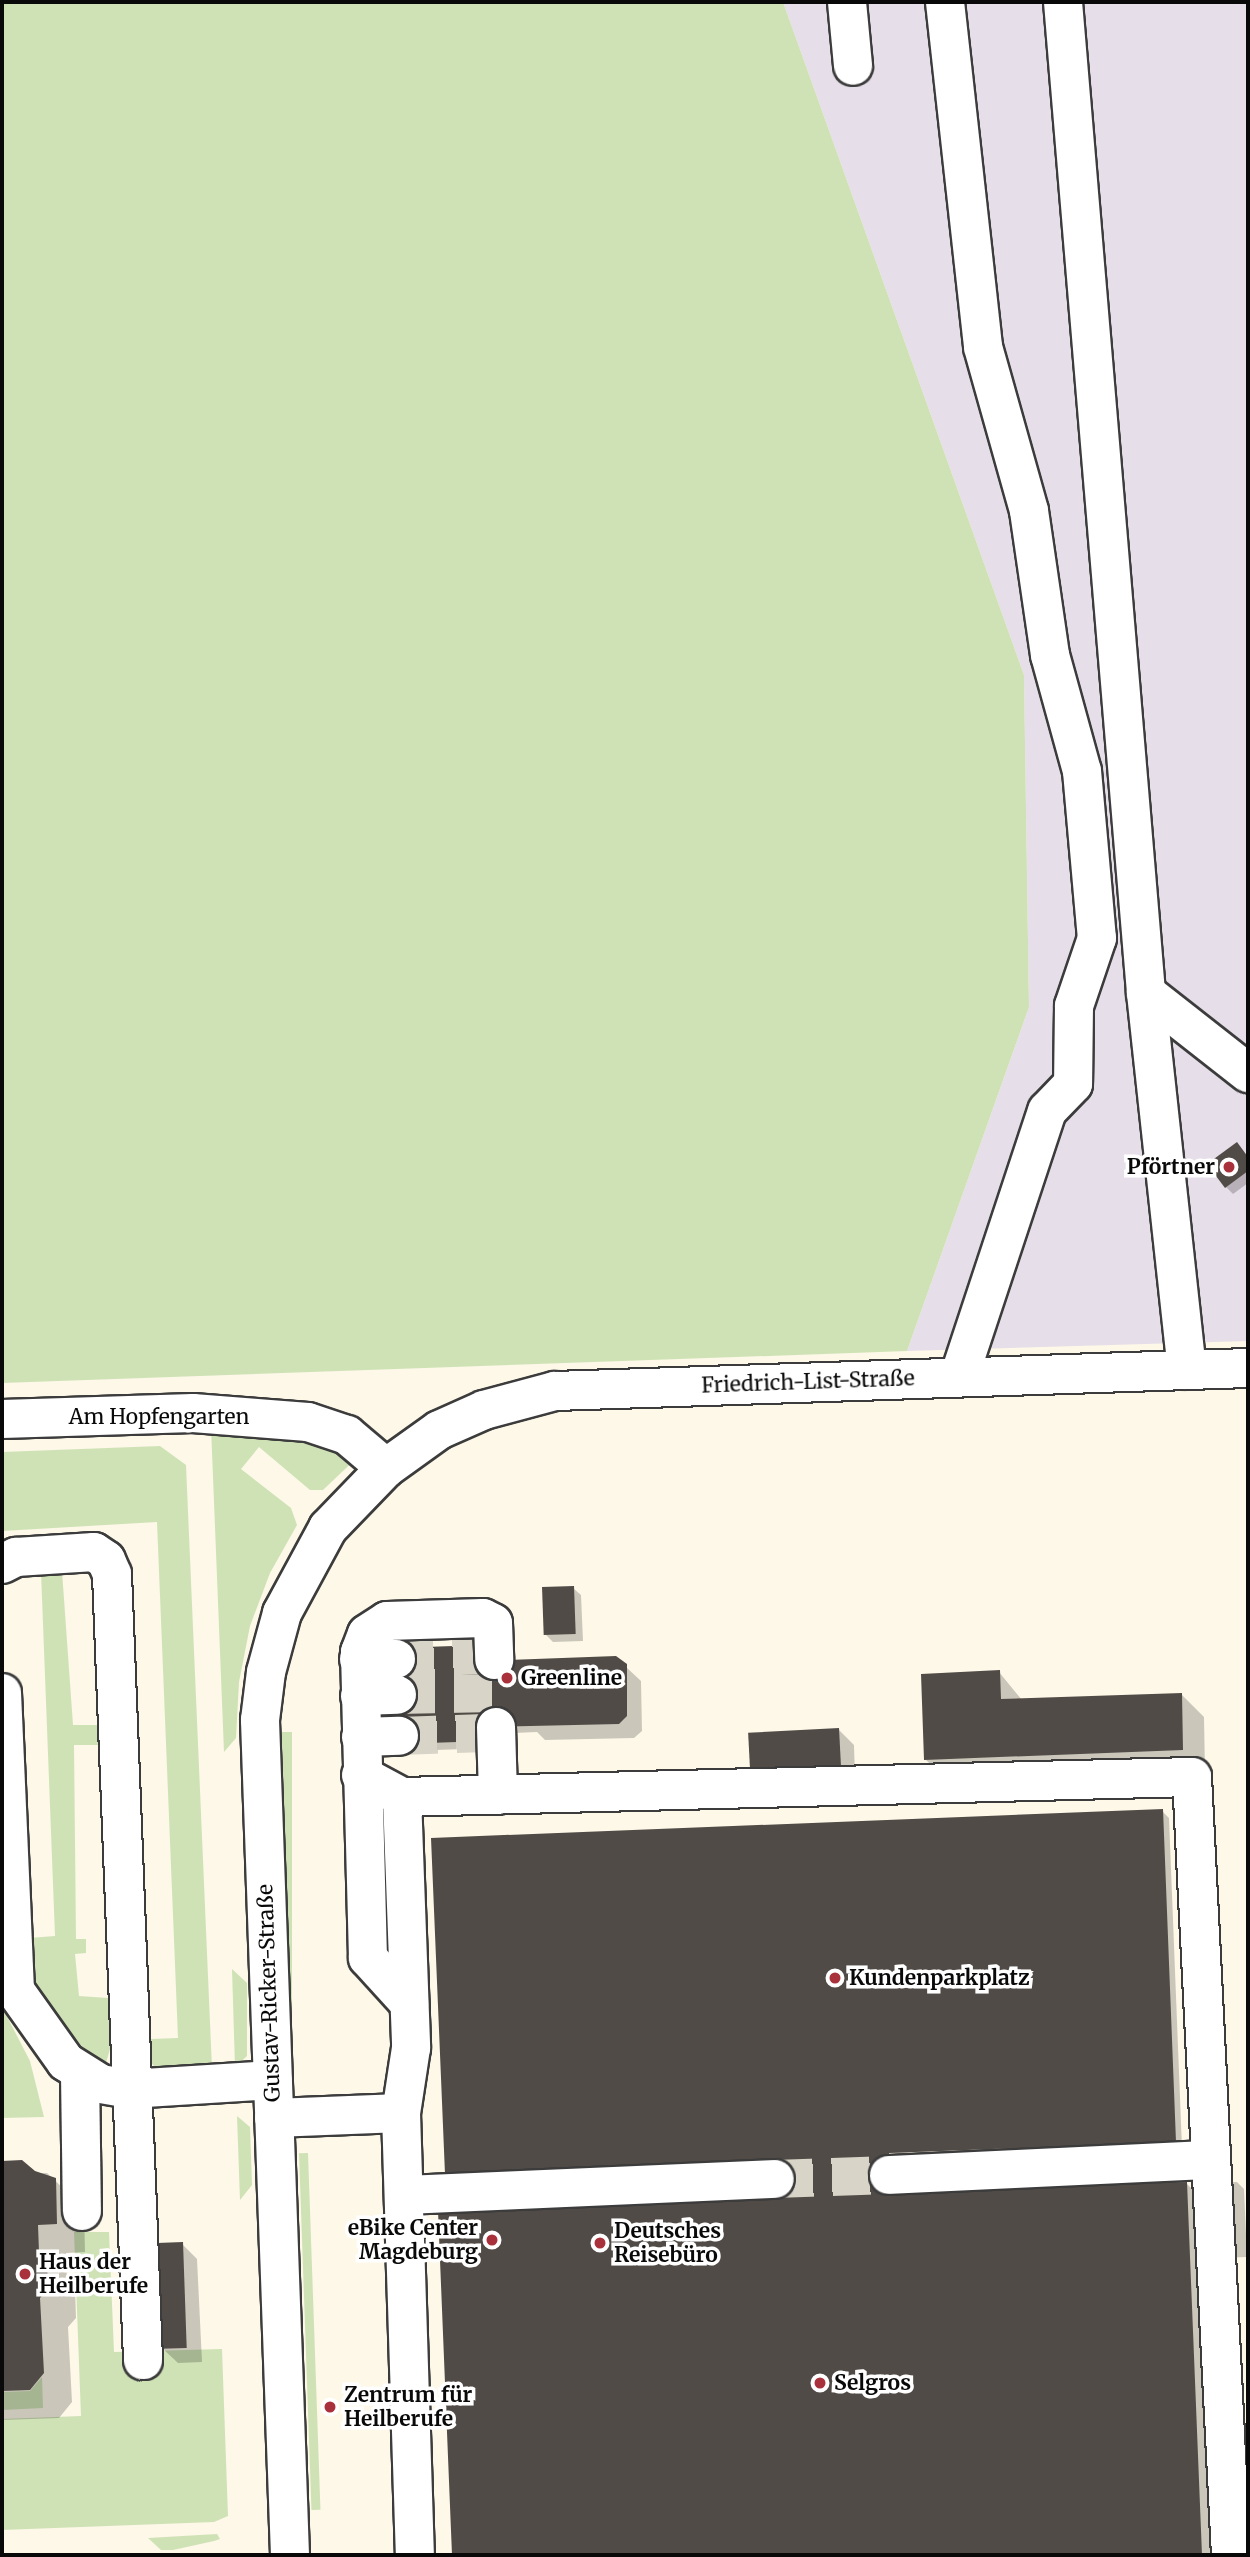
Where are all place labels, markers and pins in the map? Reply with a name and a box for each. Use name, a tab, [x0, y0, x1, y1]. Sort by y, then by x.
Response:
place label: Pförtner	[1127, 1154, 1215, 1180]
marker: Pförtner	[1221, 1159, 1237, 1175]
place label: Greenline	[521, 1665, 622, 1691]
marker: Greenline	[499, 1670, 515, 1686]
place label: Kundenparkplatz	[849, 1965, 1030, 1991]
marker: Kundenparkplatz	[827, 1970, 843, 1986]
place label: eBike Center Magdeburg	[348, 2215, 478, 2265]
place label: Deutsches Reisebüro	[614, 2218, 721, 2268]
marker: eBike Center Magdeburg	[484, 2232, 500, 2248]
marker: Deutsches Reisebüro	[592, 2235, 608, 2251]
place label: Haus der Heilberufe	[39, 2249, 148, 2299]
marker: Haus der Heilberufe	[17, 2266, 33, 2282]
place label: Selgros	[834, 2370, 911, 2396]
marker: Selgros	[812, 2375, 828, 2391]
place label: Zentrum für Heilberufe	[344, 2382, 472, 2432]
marker: Zentrum für Heilberufe	[322, 2399, 338, 2415]

